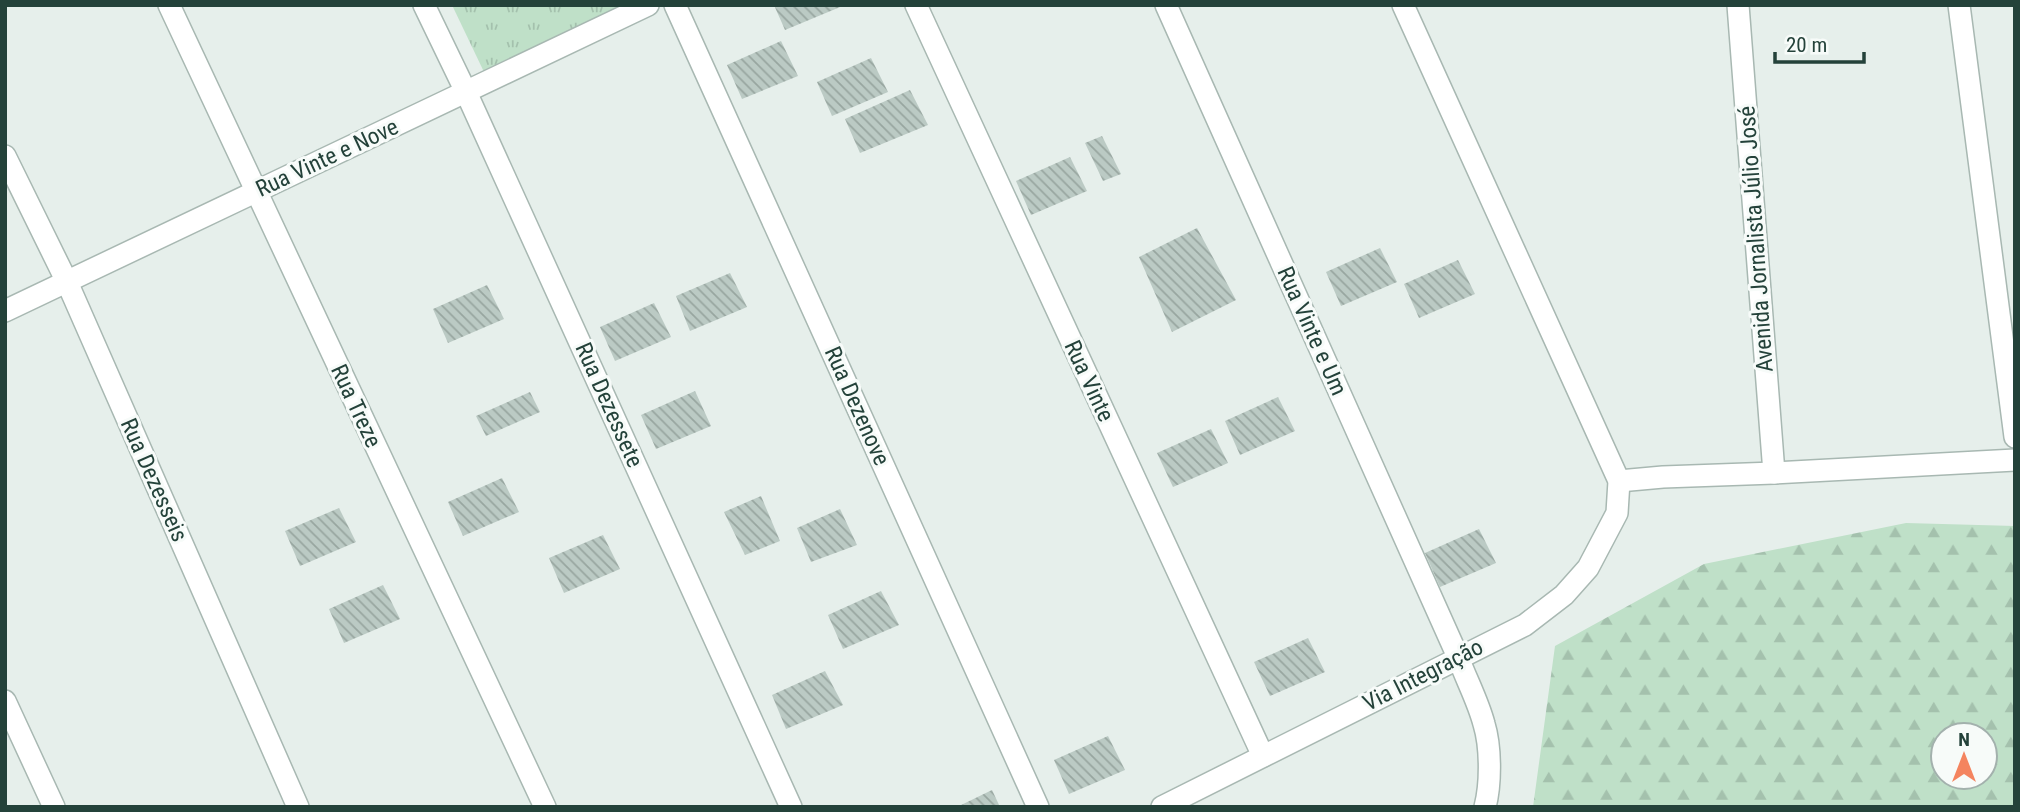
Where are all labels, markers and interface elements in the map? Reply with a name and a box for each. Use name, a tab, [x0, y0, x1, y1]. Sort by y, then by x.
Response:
scale bar	[1775, 21, 1864, 65]
text: 20 m	[1786, 33, 1827, 57]
street label: Avenida Jornalista Júlio José	[1733, 105, 1779, 373]
street label: Rua Vinte e Nove	[252, 113, 402, 203]
street label: Rua Vinte e Um	[1272, 262, 1352, 400]
street label: Rua Vinte	[1058, 336, 1120, 426]
street label: Rua Dezessete	[570, 338, 648, 472]
street label: Rua Dezenove	[819, 342, 895, 470]
street label: Rua Treze	[325, 360, 387, 452]
street label: Rua Dezesseis	[115, 414, 193, 546]
street label: Via Integração	[1358, 633, 1488, 717]
north arrow	[1929, 721, 1999, 791]
text: N	[1958, 728, 1970, 751]

